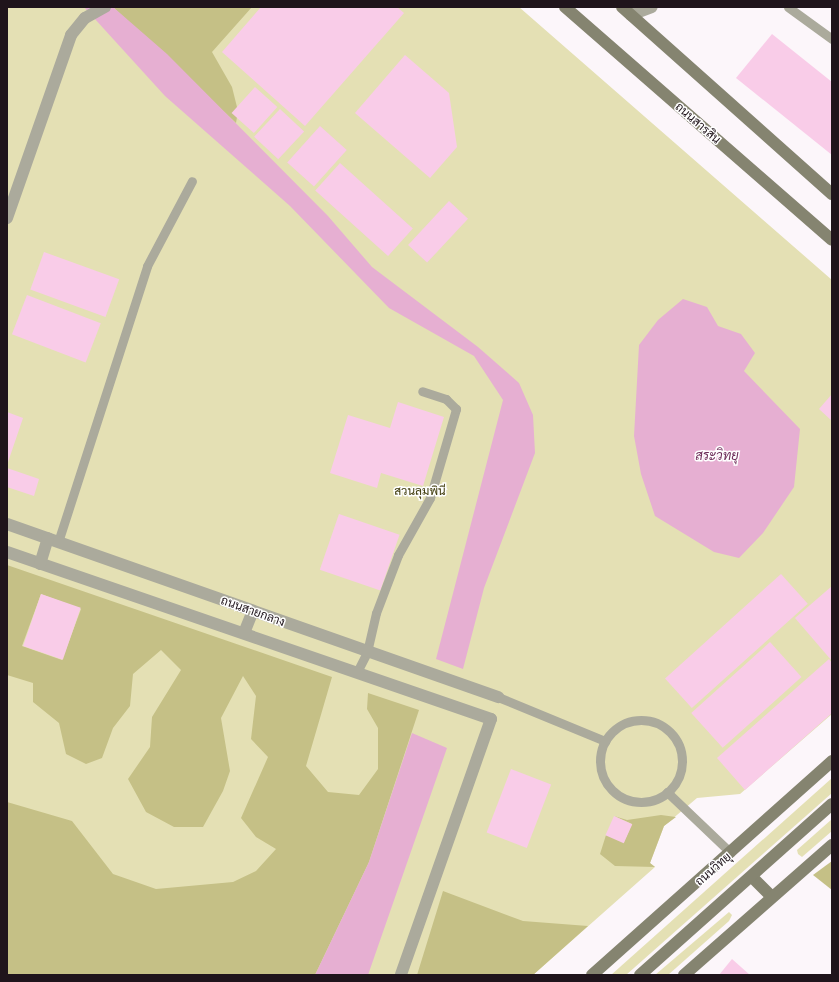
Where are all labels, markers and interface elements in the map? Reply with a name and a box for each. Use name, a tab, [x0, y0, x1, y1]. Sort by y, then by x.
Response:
street label: ถนนสารสิน	[672, 99, 724, 147]
water label: สระวิทยุ	[695, 447, 739, 463]
park label: สวนลุมพินี	[394, 484, 446, 498]
street label: ถนนสายกลาง	[219, 593, 287, 629]
street label: ถนนวิทยุ	[692, 849, 734, 889]

